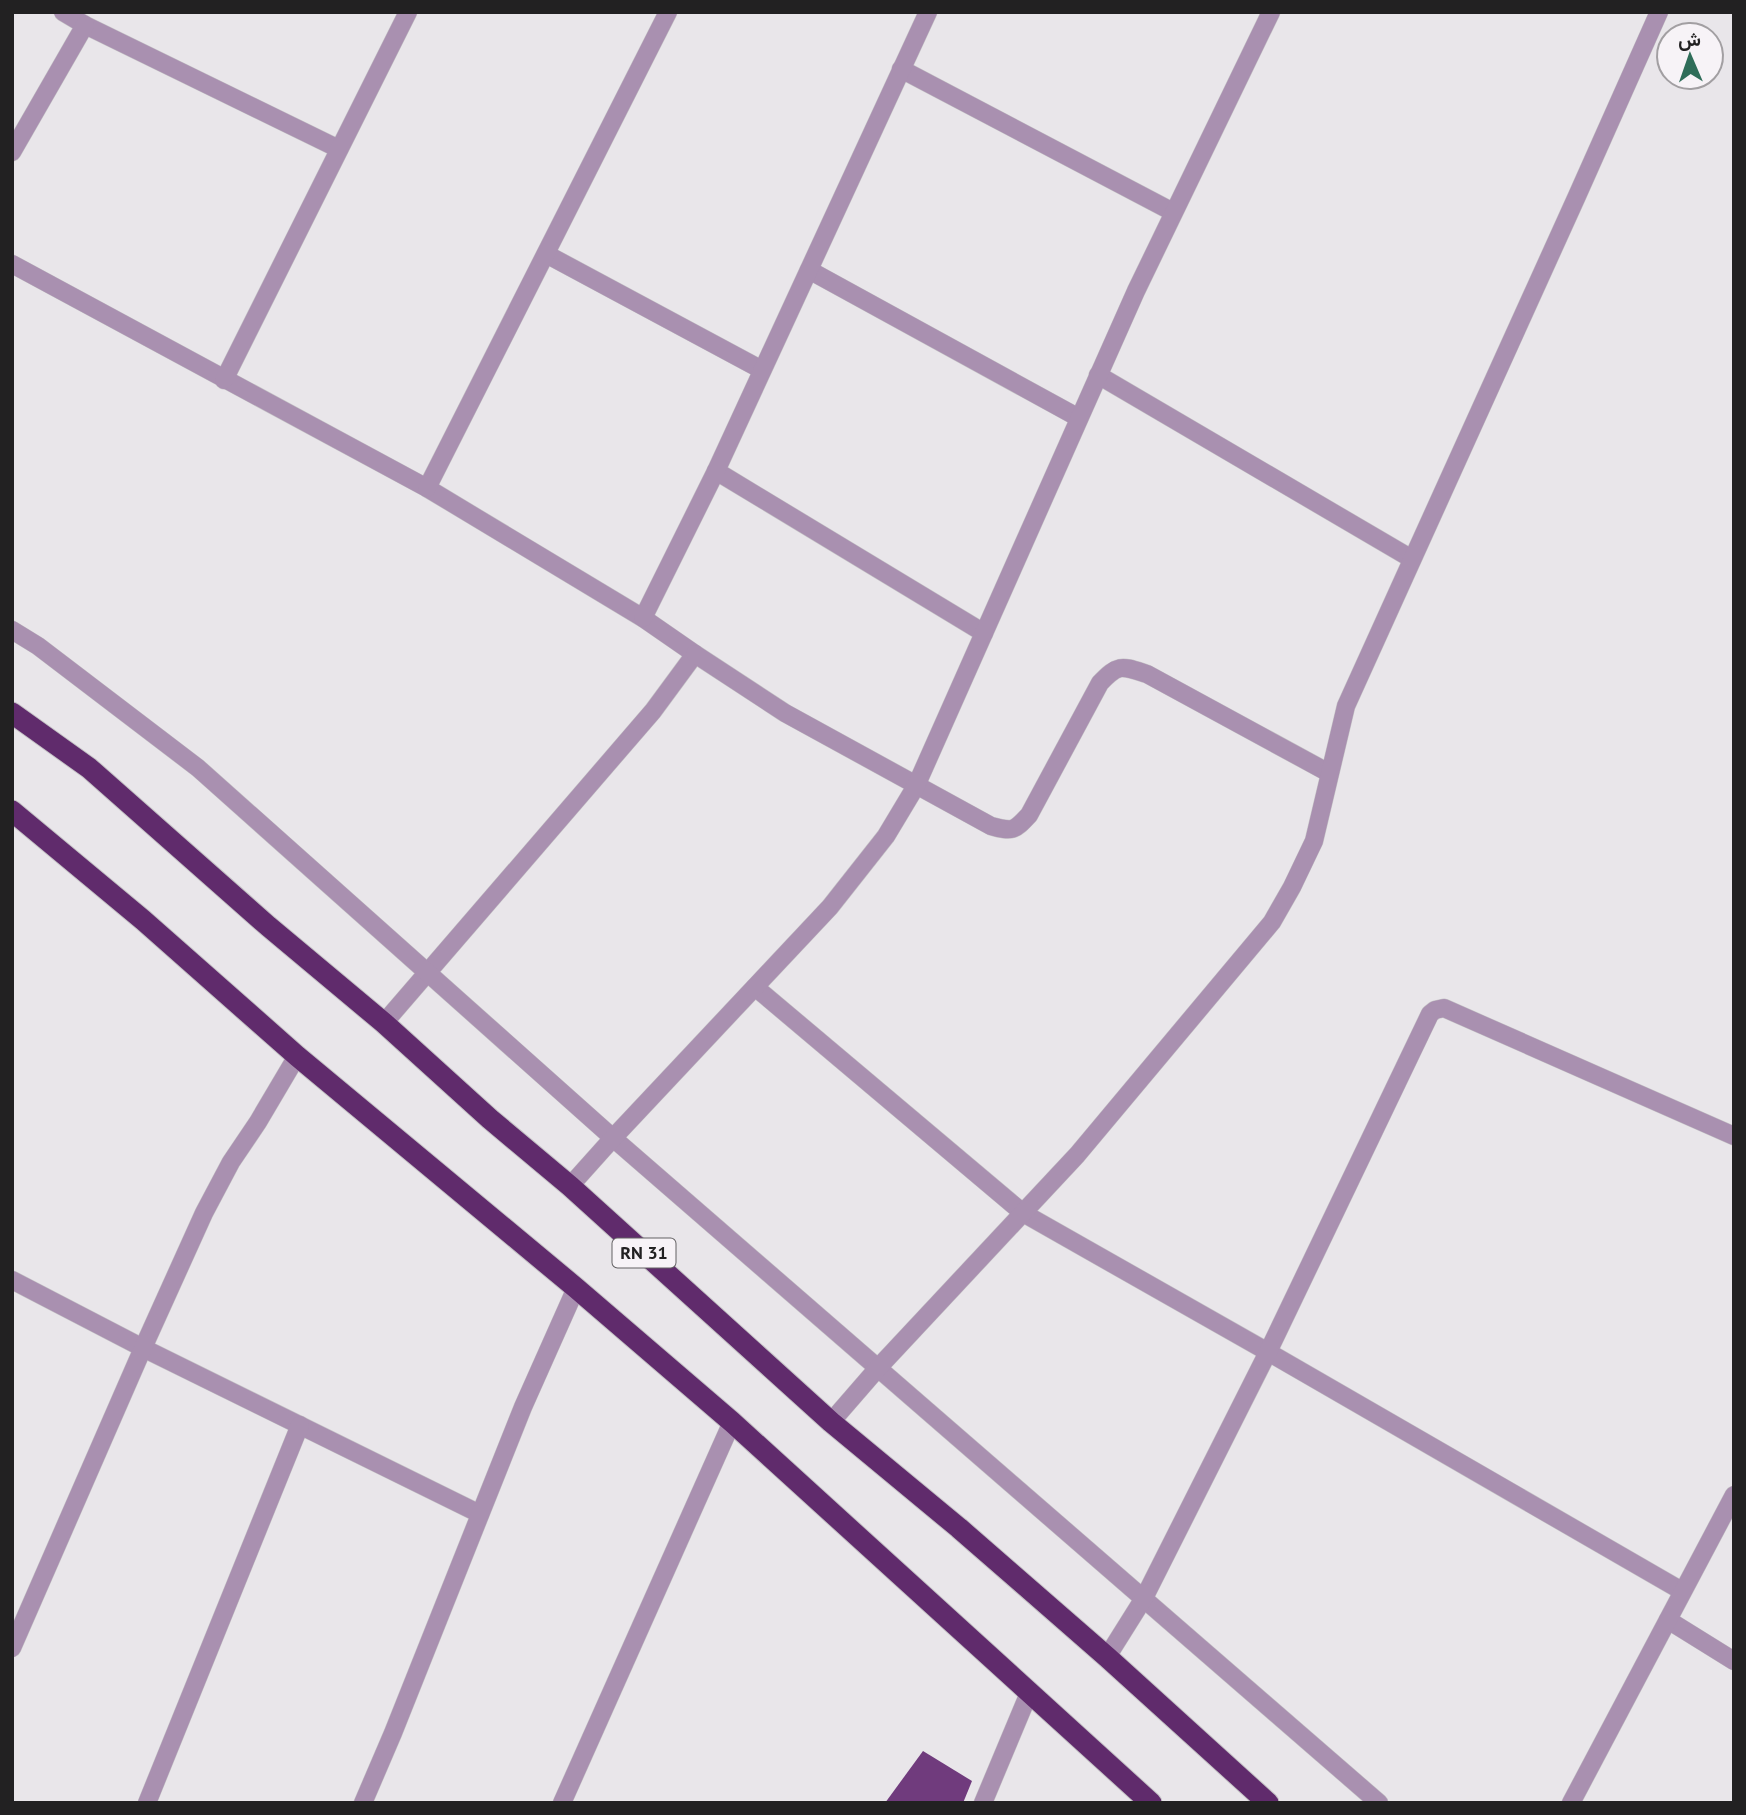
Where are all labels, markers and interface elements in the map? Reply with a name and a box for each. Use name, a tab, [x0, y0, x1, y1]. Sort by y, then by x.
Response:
north arrow	[1655, 21, 1725, 91]
text: ش	[1678, 27, 1701, 51]
road number: RN 31	[612, 1238, 676, 1268]

